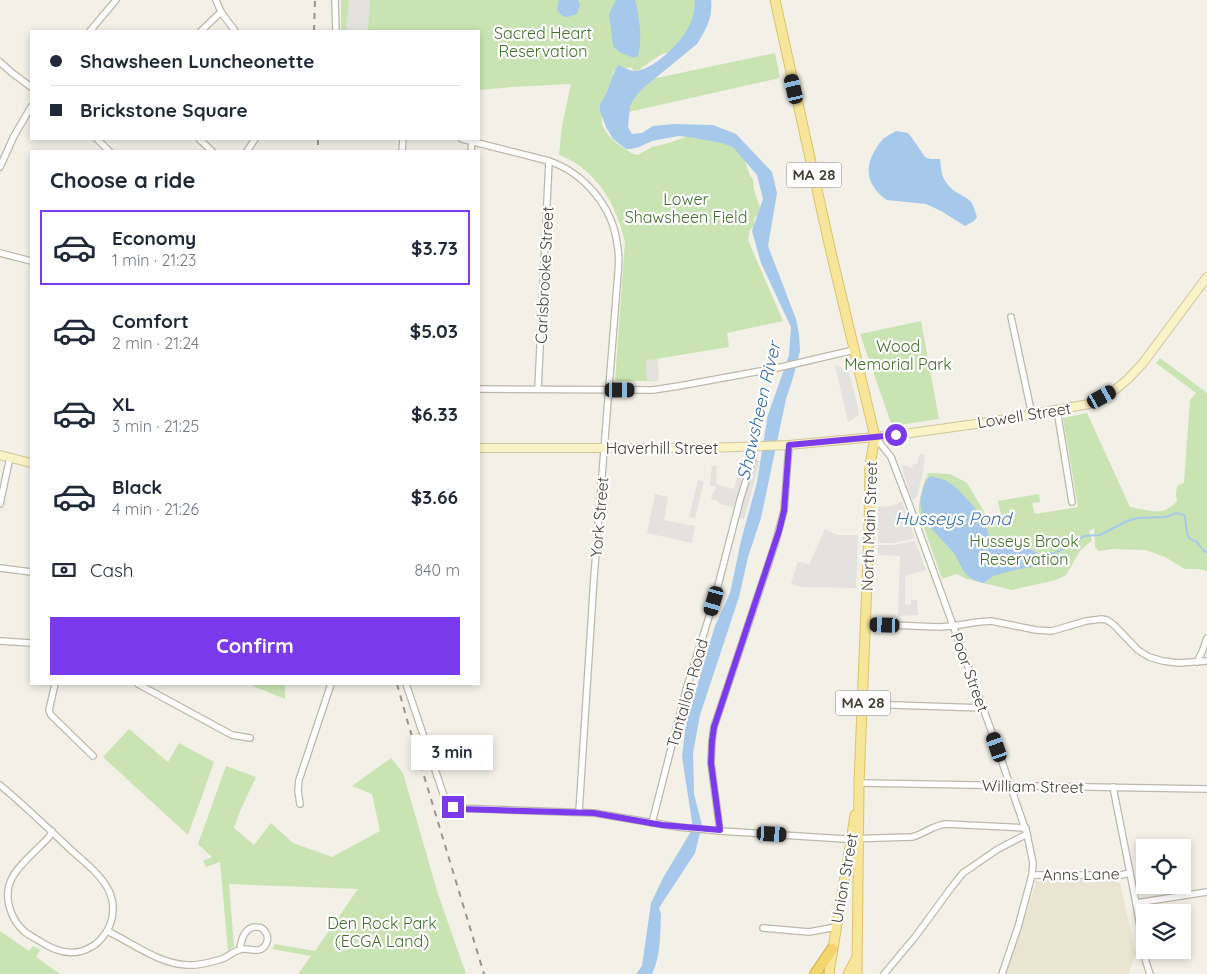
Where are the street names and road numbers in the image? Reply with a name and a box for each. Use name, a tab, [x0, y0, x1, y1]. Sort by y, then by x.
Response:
road number: MA 28	[786, 162, 842, 188]
street label: Carisbrooke Street	[530, 206, 558, 344]
street label: Lowell Street	[976, 398, 1072, 432]
street label: Haverhill Street	[606, 438, 718, 458]
street label: North Main Street	[857, 461, 881, 591]
street label: York Street	[586, 476, 612, 558]
street label: Poor Street	[946, 630, 994, 714]
street label: Tantallon Road	[662, 636, 712, 750]
road number: MA 28	[836, 690, 890, 716]
street label: William Street	[982, 775, 1084, 797]
street label: Union Street	[826, 831, 862, 925]
street label: Anns Lane	[1042, 863, 1120, 885]

